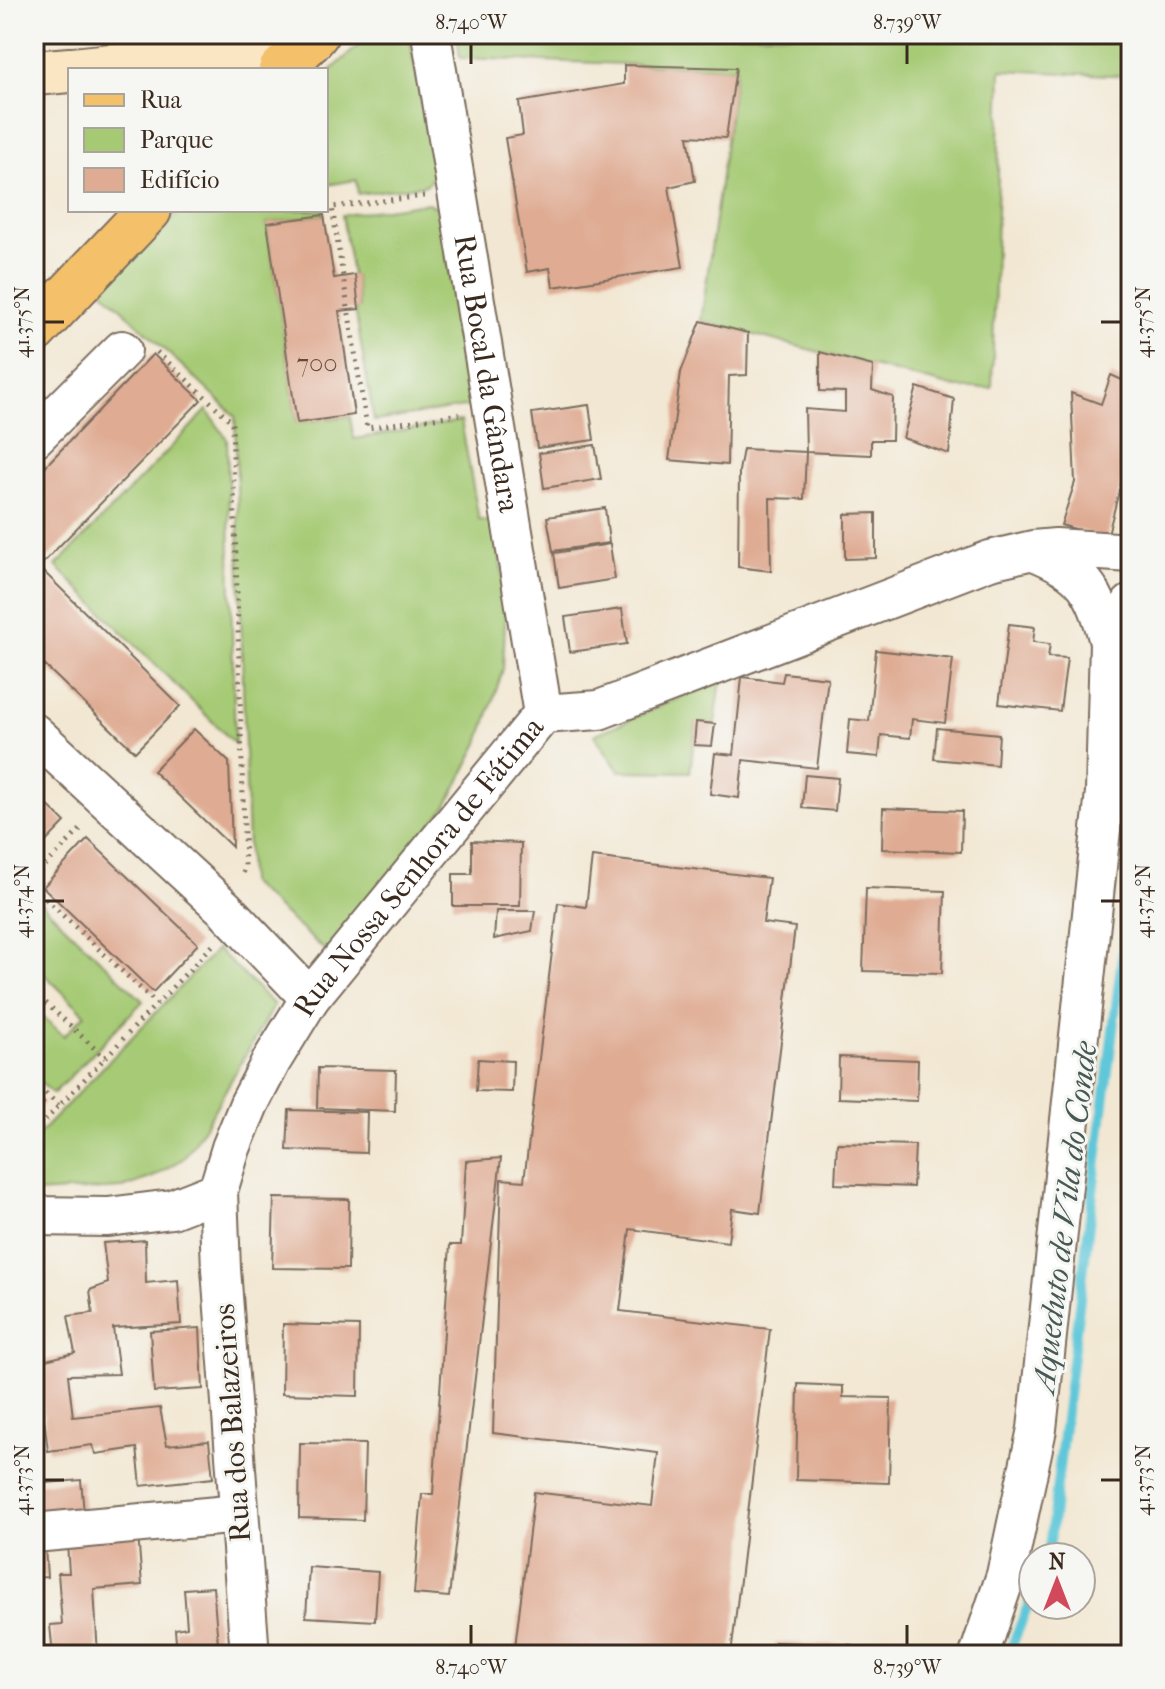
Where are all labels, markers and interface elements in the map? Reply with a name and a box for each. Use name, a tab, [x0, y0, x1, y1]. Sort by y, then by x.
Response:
text: 8.740°W	[435, 11, 508, 34]
text: 8.739°W	[873, 11, 942, 34]
legend	[68, 68, 328, 212]
text: Rua	[140, 86, 183, 114]
text: Parque	[140, 126, 213, 154]
text: Edifício	[140, 166, 219, 194]
street label: Rua Bocal da Gândara	[446, 232, 527, 516]
text: 41.375°N	[11, 286, 34, 358]
text: 41.375°N	[1132, 286, 1155, 358]
house number: 700	[296, 348, 338, 379]
street label: Rua Nossa Senhora de Fátima	[286, 709, 552, 1023]
text: 41.374°N	[11, 864, 34, 938]
text: 41.374°N	[1132, 864, 1155, 938]
water label: Aqueduto de Vila do Conde	[1024, 1038, 1105, 1398]
street label: Rua dos Balazeiros	[207, 1303, 258, 1543]
text: 41.373°N	[11, 1444, 34, 1516]
text: 41.373°N	[1132, 1444, 1155, 1516]
north arrow	[1017, 1541, 1097, 1621]
text: N	[1049, 1549, 1066, 1575]
text: 8.740°W	[435, 1656, 508, 1679]
text: 8.739°W	[873, 1656, 942, 1679]

